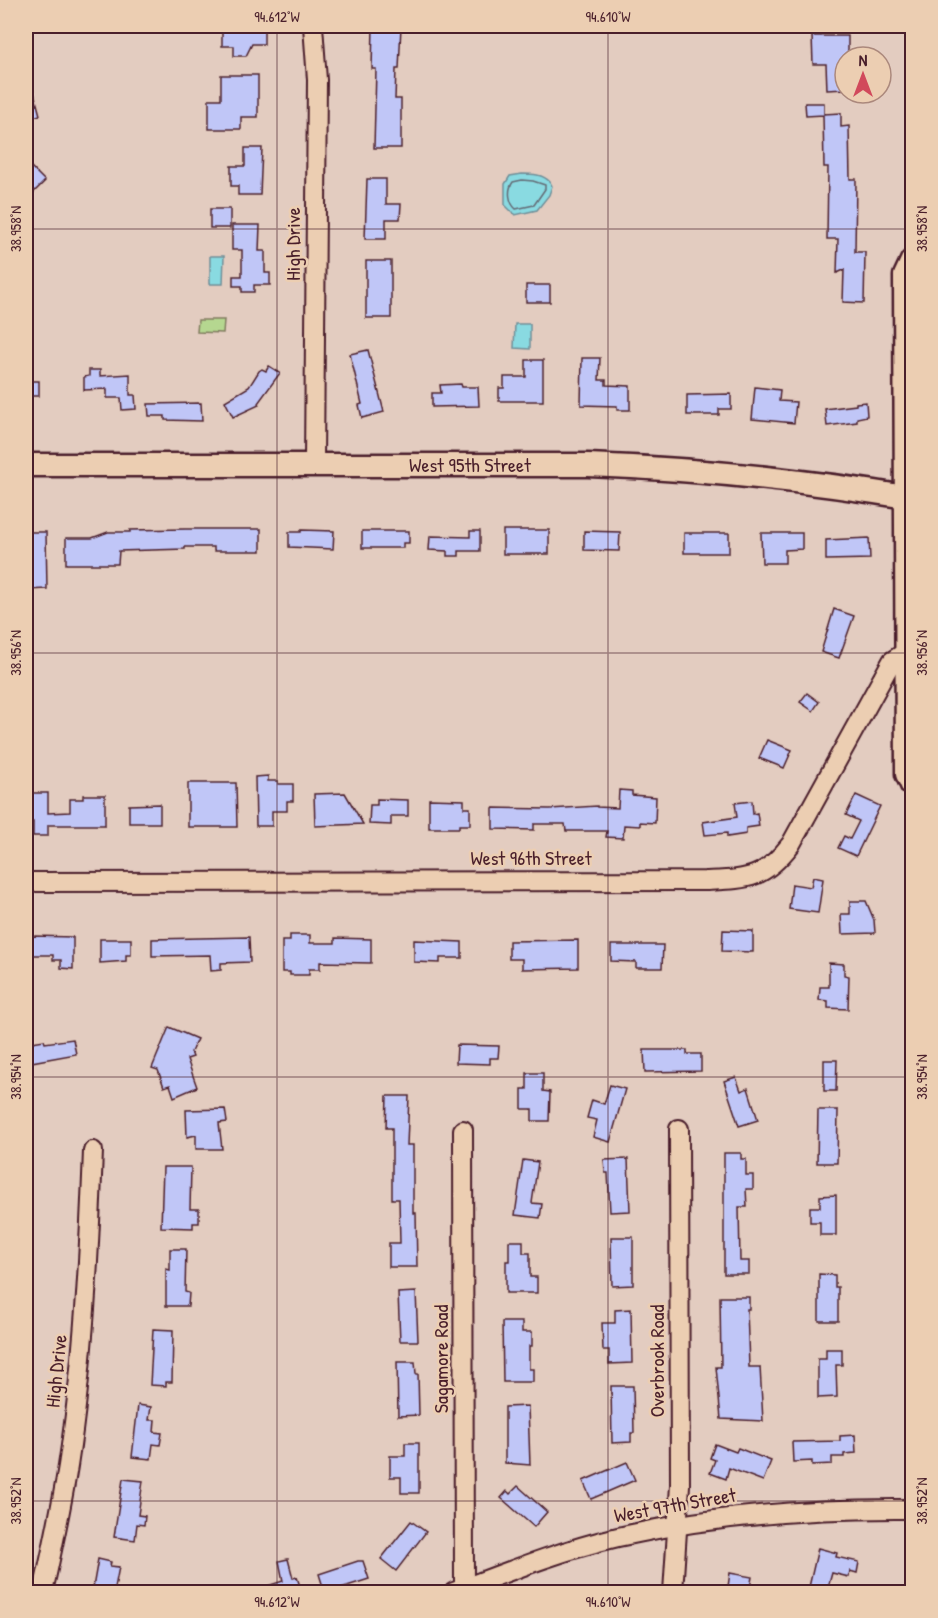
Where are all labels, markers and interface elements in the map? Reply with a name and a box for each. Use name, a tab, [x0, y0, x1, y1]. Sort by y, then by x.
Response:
text: 94.612°W	[254, 6, 301, 27]
text: 94.610°W	[585, 6, 631, 27]
north arrow	[833, 45, 893, 105]
text: N	[859, 49, 868, 71]
text: 38.958°N	[5, 206, 26, 252]
text: 38.958°N	[911, 206, 932, 252]
street label: High Drive	[279, 207, 306, 281]
street label: West 95th Street	[409, 451, 532, 478]
text: 38.956°N	[5, 630, 26, 676]
text: 38.956°N	[911, 630, 932, 676]
street label: West 96th Street	[470, 844, 593, 871]
text: 38.954°N	[5, 1054, 26, 1100]
text: 38.954°N	[911, 1054, 932, 1100]
street label: Sagamore Road	[427, 1305, 454, 1413]
street label: Overbrook Road	[643, 1305, 670, 1417]
street label: High Drive	[38, 1333, 73, 1409]
text: 38.952°N	[5, 1478, 26, 1524]
text: 38.952°N	[911, 1478, 932, 1524]
street label: West 97th Street	[612, 1480, 739, 1528]
text: 94.612°W	[254, 1591, 301, 1612]
text: 94.610°W	[585, 1591, 631, 1612]

